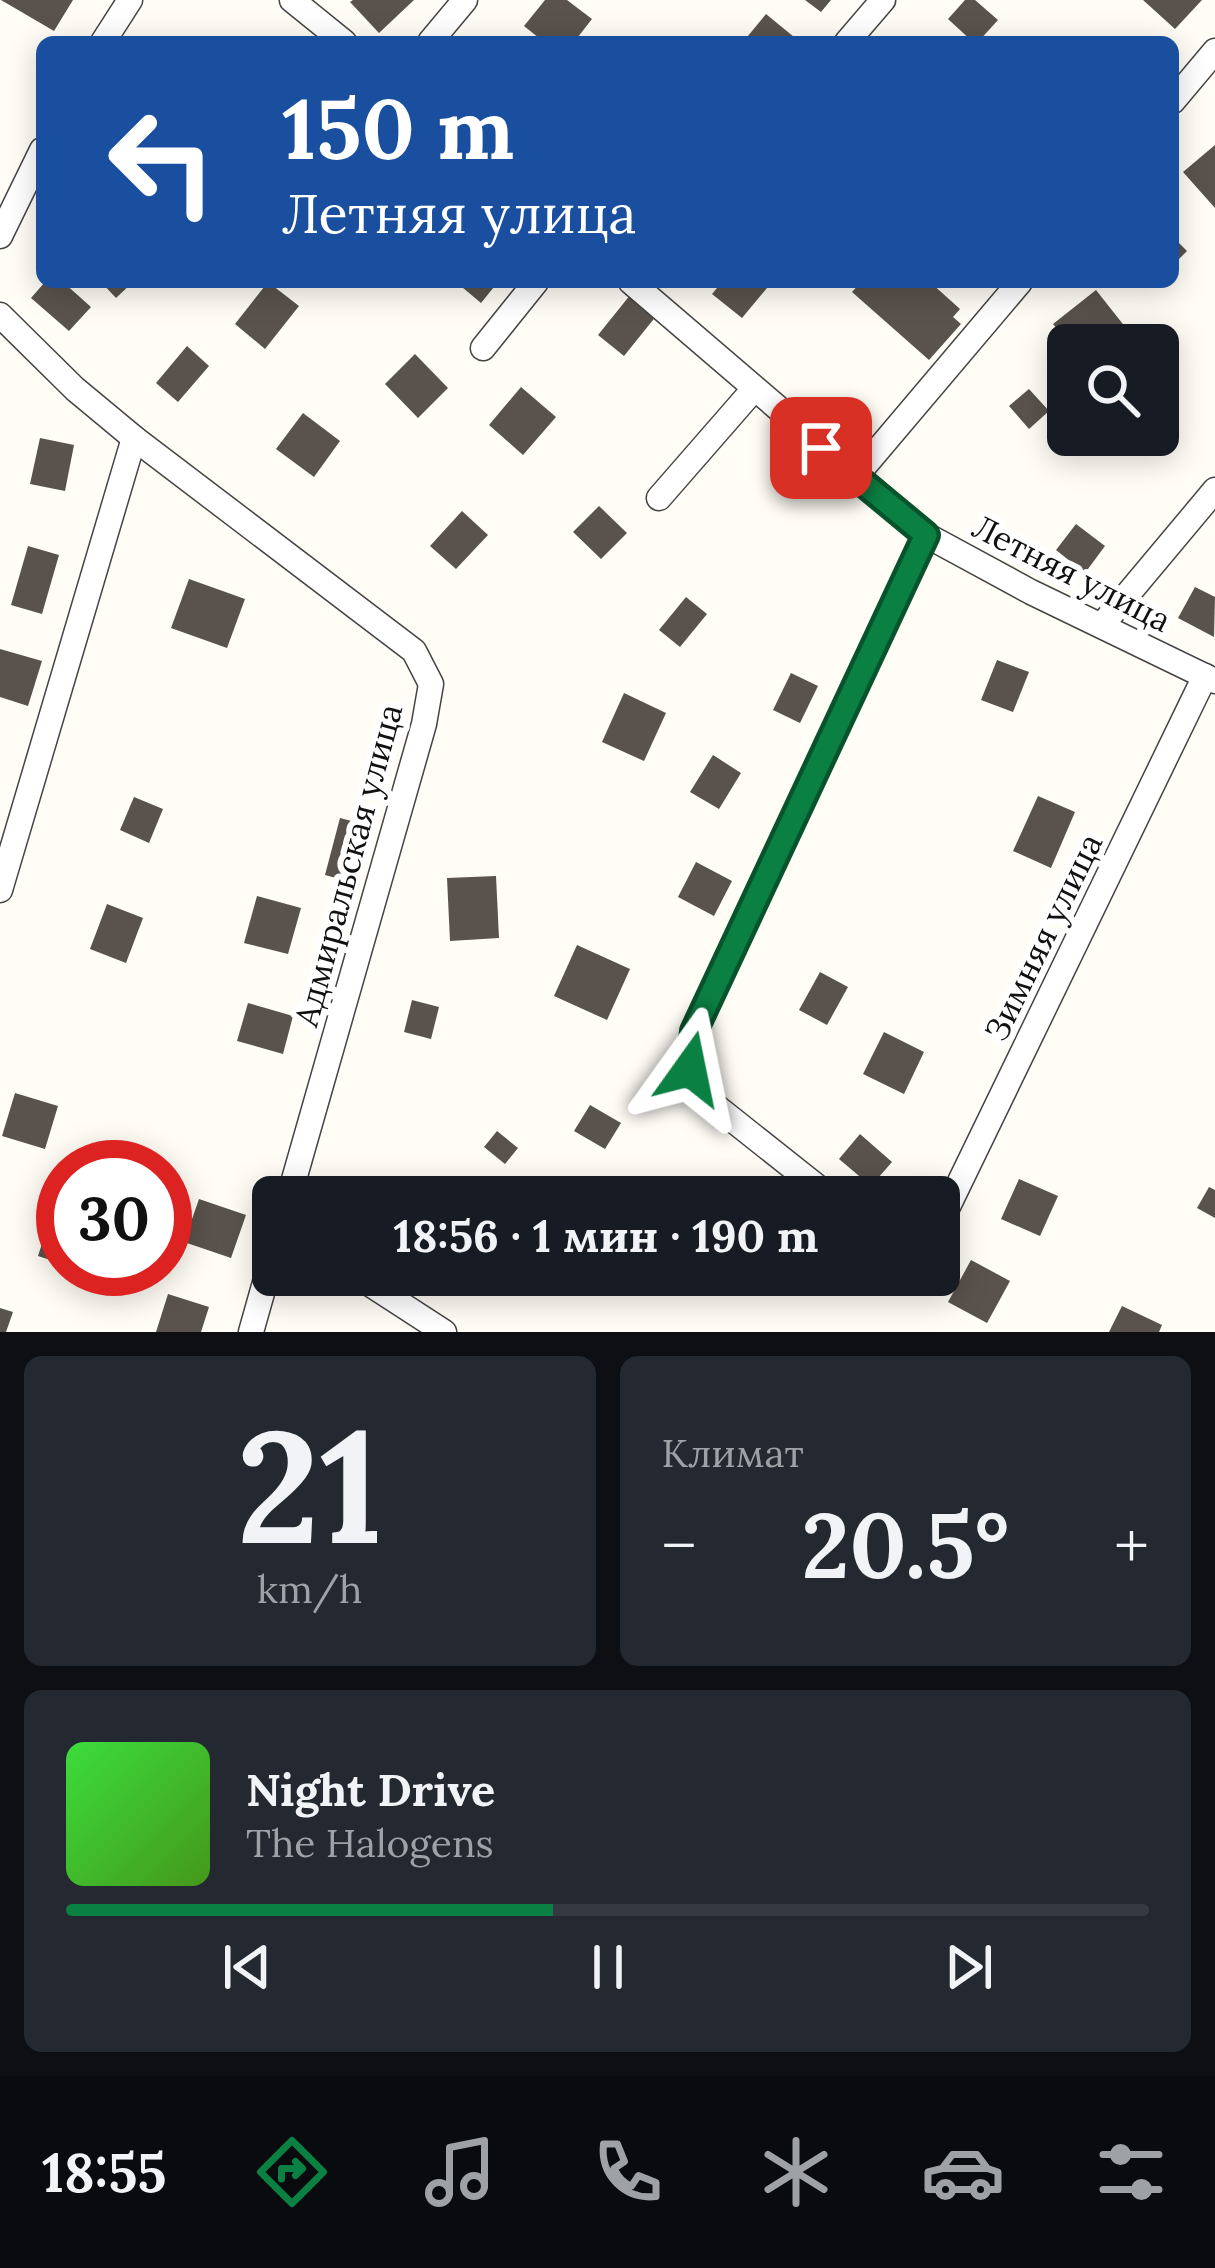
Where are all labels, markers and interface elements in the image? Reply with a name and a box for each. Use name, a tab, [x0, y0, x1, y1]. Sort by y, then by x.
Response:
text: 150 m	[282, 74, 514, 182]
icon: left	[84, 84, 240, 240]
text: Летняя улица	[282, 179, 636, 248]
map controls	[1047, 324, 1179, 456]
button: search	[1047, 324, 1179, 456]
pin	[770, 397, 872, 499]
icon: arrive	[788, 415, 854, 481]
street label: Летняя улица	[966, 505, 1178, 641]
street label: Адмиральская улица	[284, 699, 411, 1032]
street label: Зимняя улица	[975, 827, 1111, 1047]
position arrow	[627, 1006, 753, 1132]
speed limit sign: 30	[36, 1140, 192, 1296]
text: 18:56 · 1 мин · 190 m	[394, 1207, 818, 1264]
text: 21	[237, 1386, 383, 1586]
text: Климат	[662, 1428, 804, 1478]
text: 20.5°	[801, 1487, 1009, 1603]
text: −	[662, 1503, 696, 1587]
text: +	[1114, 1503, 1149, 1587]
text: km/h	[257, 1564, 362, 1614]
text: Night Drive	[246, 1761, 495, 1818]
text: The Halogens	[246, 1818, 494, 1868]
icon: previous	[214, 1934, 280, 2000]
icon: pause	[575, 1934, 641, 2000]
icon: next	[936, 1934, 1002, 2000]
icon: directions	[250, 2130, 334, 2214]
icon: music	[418, 2130, 502, 2214]
icon: phone	[586, 2130, 670, 2214]
icon: climate	[754, 2130, 838, 2214]
icon: car	[921, 2130, 1005, 2214]
icon: filters	[1089, 2130, 1173, 2214]
text: 18:55	[42, 2138, 167, 2207]

